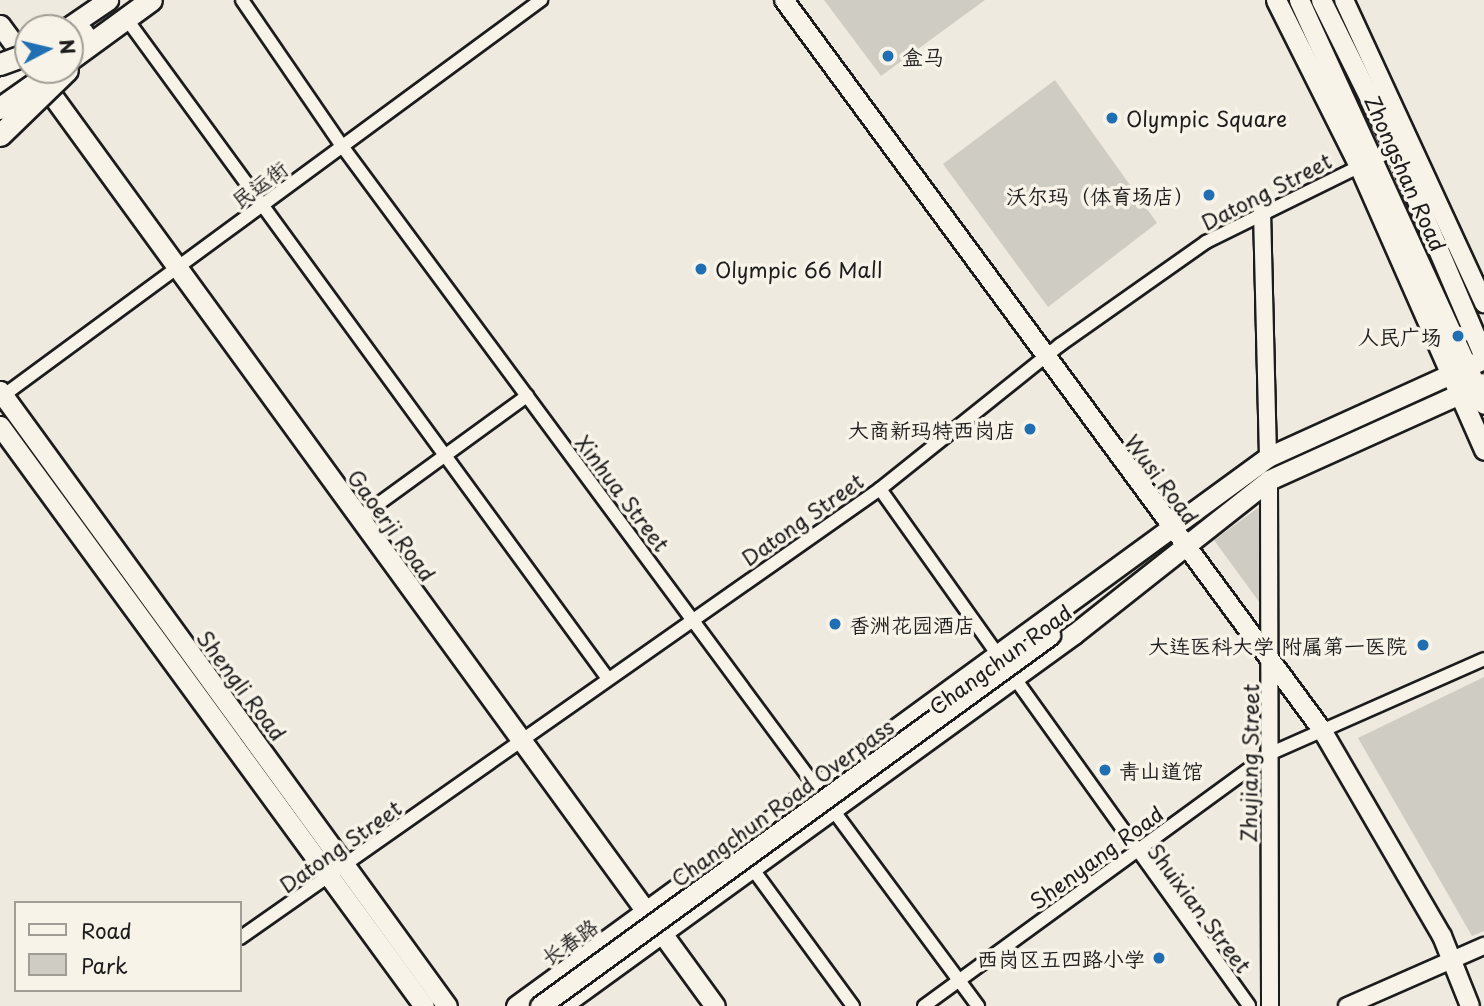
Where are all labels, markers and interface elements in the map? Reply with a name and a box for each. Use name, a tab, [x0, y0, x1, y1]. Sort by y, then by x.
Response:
north arrow	[14, 14, 84, 84]
text: N	[53, 38, 83, 56]
place label: 盒马	[902, 43, 944, 69]
marker: 盒马	[880, 48, 896, 64]
street label: Zhongshan Road	[1360, 91, 1452, 255]
place label: Olympic Square	[1126, 105, 1286, 131]
marker: Olympic Square	[1104, 110, 1120, 126]
street label: Datong Street	[1197, 147, 1335, 235]
street label: 民运街	[226, 155, 292, 213]
place label: 沃尔玛（体育场店）	[1006, 182, 1195, 208]
marker: 沃尔玛（体育场店）	[1201, 187, 1217, 203]
place label: Olympic 66 Mall	[715, 256, 884, 282]
marker: Olympic 66 Mall	[693, 261, 709, 277]
place label: 人民广场	[1358, 323, 1442, 349]
marker: 人民广场	[1448, 326, 1468, 346]
place label: 大商新玛特西岗店	[848, 416, 1016, 442]
marker: 大商新玛特西岗店	[1022, 421, 1038, 437]
street label: Wusi Road	[1120, 429, 1204, 529]
street label: Xinhua Street	[571, 430, 675, 556]
street label: Gaoerji Road	[343, 464, 441, 586]
street label: Datong Street	[737, 468, 867, 570]
street label: Changchun Road	[924, 599, 1076, 719]
place label: 香洲花园酒店	[849, 611, 975, 637]
marker: 香洲花园酒店	[827, 616, 843, 632]
street label: Shengli Road	[192, 624, 292, 746]
place label: 大连医科大学 附属第一医院	[1148, 632, 1407, 658]
marker: 大连医科大学 附属第一医院	[1413, 635, 1433, 655]
street label: Zhujiang Street	[1235, 684, 1263, 842]
street label: Changchun Road Overpass	[666, 713, 898, 891]
place label: 青山道馆	[1119, 757, 1203, 783]
marker: 青山道馆	[1097, 762, 1113, 778]
street label: Datong Street	[275, 795, 405, 897]
street label: Shenyang Road	[1024, 800, 1168, 914]
street label: Shuixian Street	[1143, 839, 1257, 977]
legend	[14, 901, 242, 992]
street label: 长春路	[536, 913, 602, 969]
text: Road	[81, 914, 132, 946]
place label: 西岗区五四路小学	[977, 945, 1145, 971]
text: Park	[81, 949, 128, 981]
marker: 西岗区五四路小学	[1151, 950, 1167, 966]

